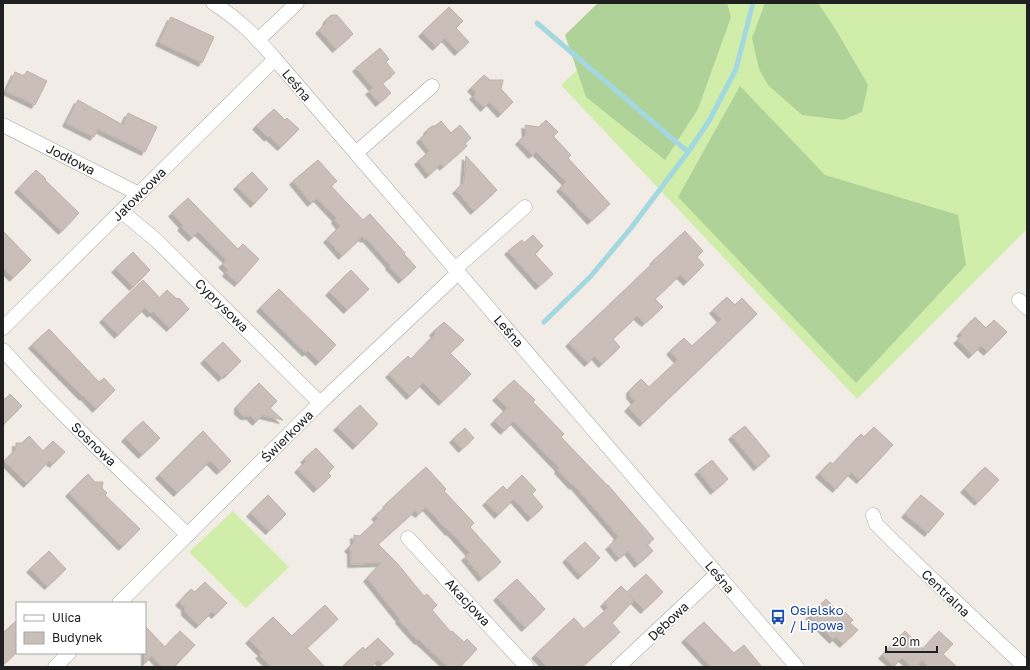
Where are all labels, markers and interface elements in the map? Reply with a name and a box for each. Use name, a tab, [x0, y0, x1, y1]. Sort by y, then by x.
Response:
street label: Leśna	[279, 66, 315, 104]
street label: Jodłowa	[44, 140, 98, 178]
street label: Jałowcowa	[109, 164, 169, 224]
street label: Cyprysowa	[192, 275, 252, 335]
street label: Leśna	[491, 312, 527, 350]
street label: Świerkowa	[258, 407, 316, 465]
street label: Sosnowa	[68, 419, 120, 469]
street label: Leśna	[702, 558, 738, 596]
street label: Centralna	[918, 566, 974, 620]
street label: Akacjowa	[442, 575, 494, 629]
street label: Dębowa	[644, 598, 692, 644]
legend	[16, 602, 146, 654]
place label: Osielsko / Lipowa	[790, 602, 844, 633]
bus stop icon: Osielsko / Lipowa	[769, 608, 787, 626]
text: Ulica	[52, 610, 81, 625]
scale bar	[886, 628, 937, 654]
text: Budynek	[52, 630, 103, 645]
text: 20 m	[892, 634, 920, 649]

